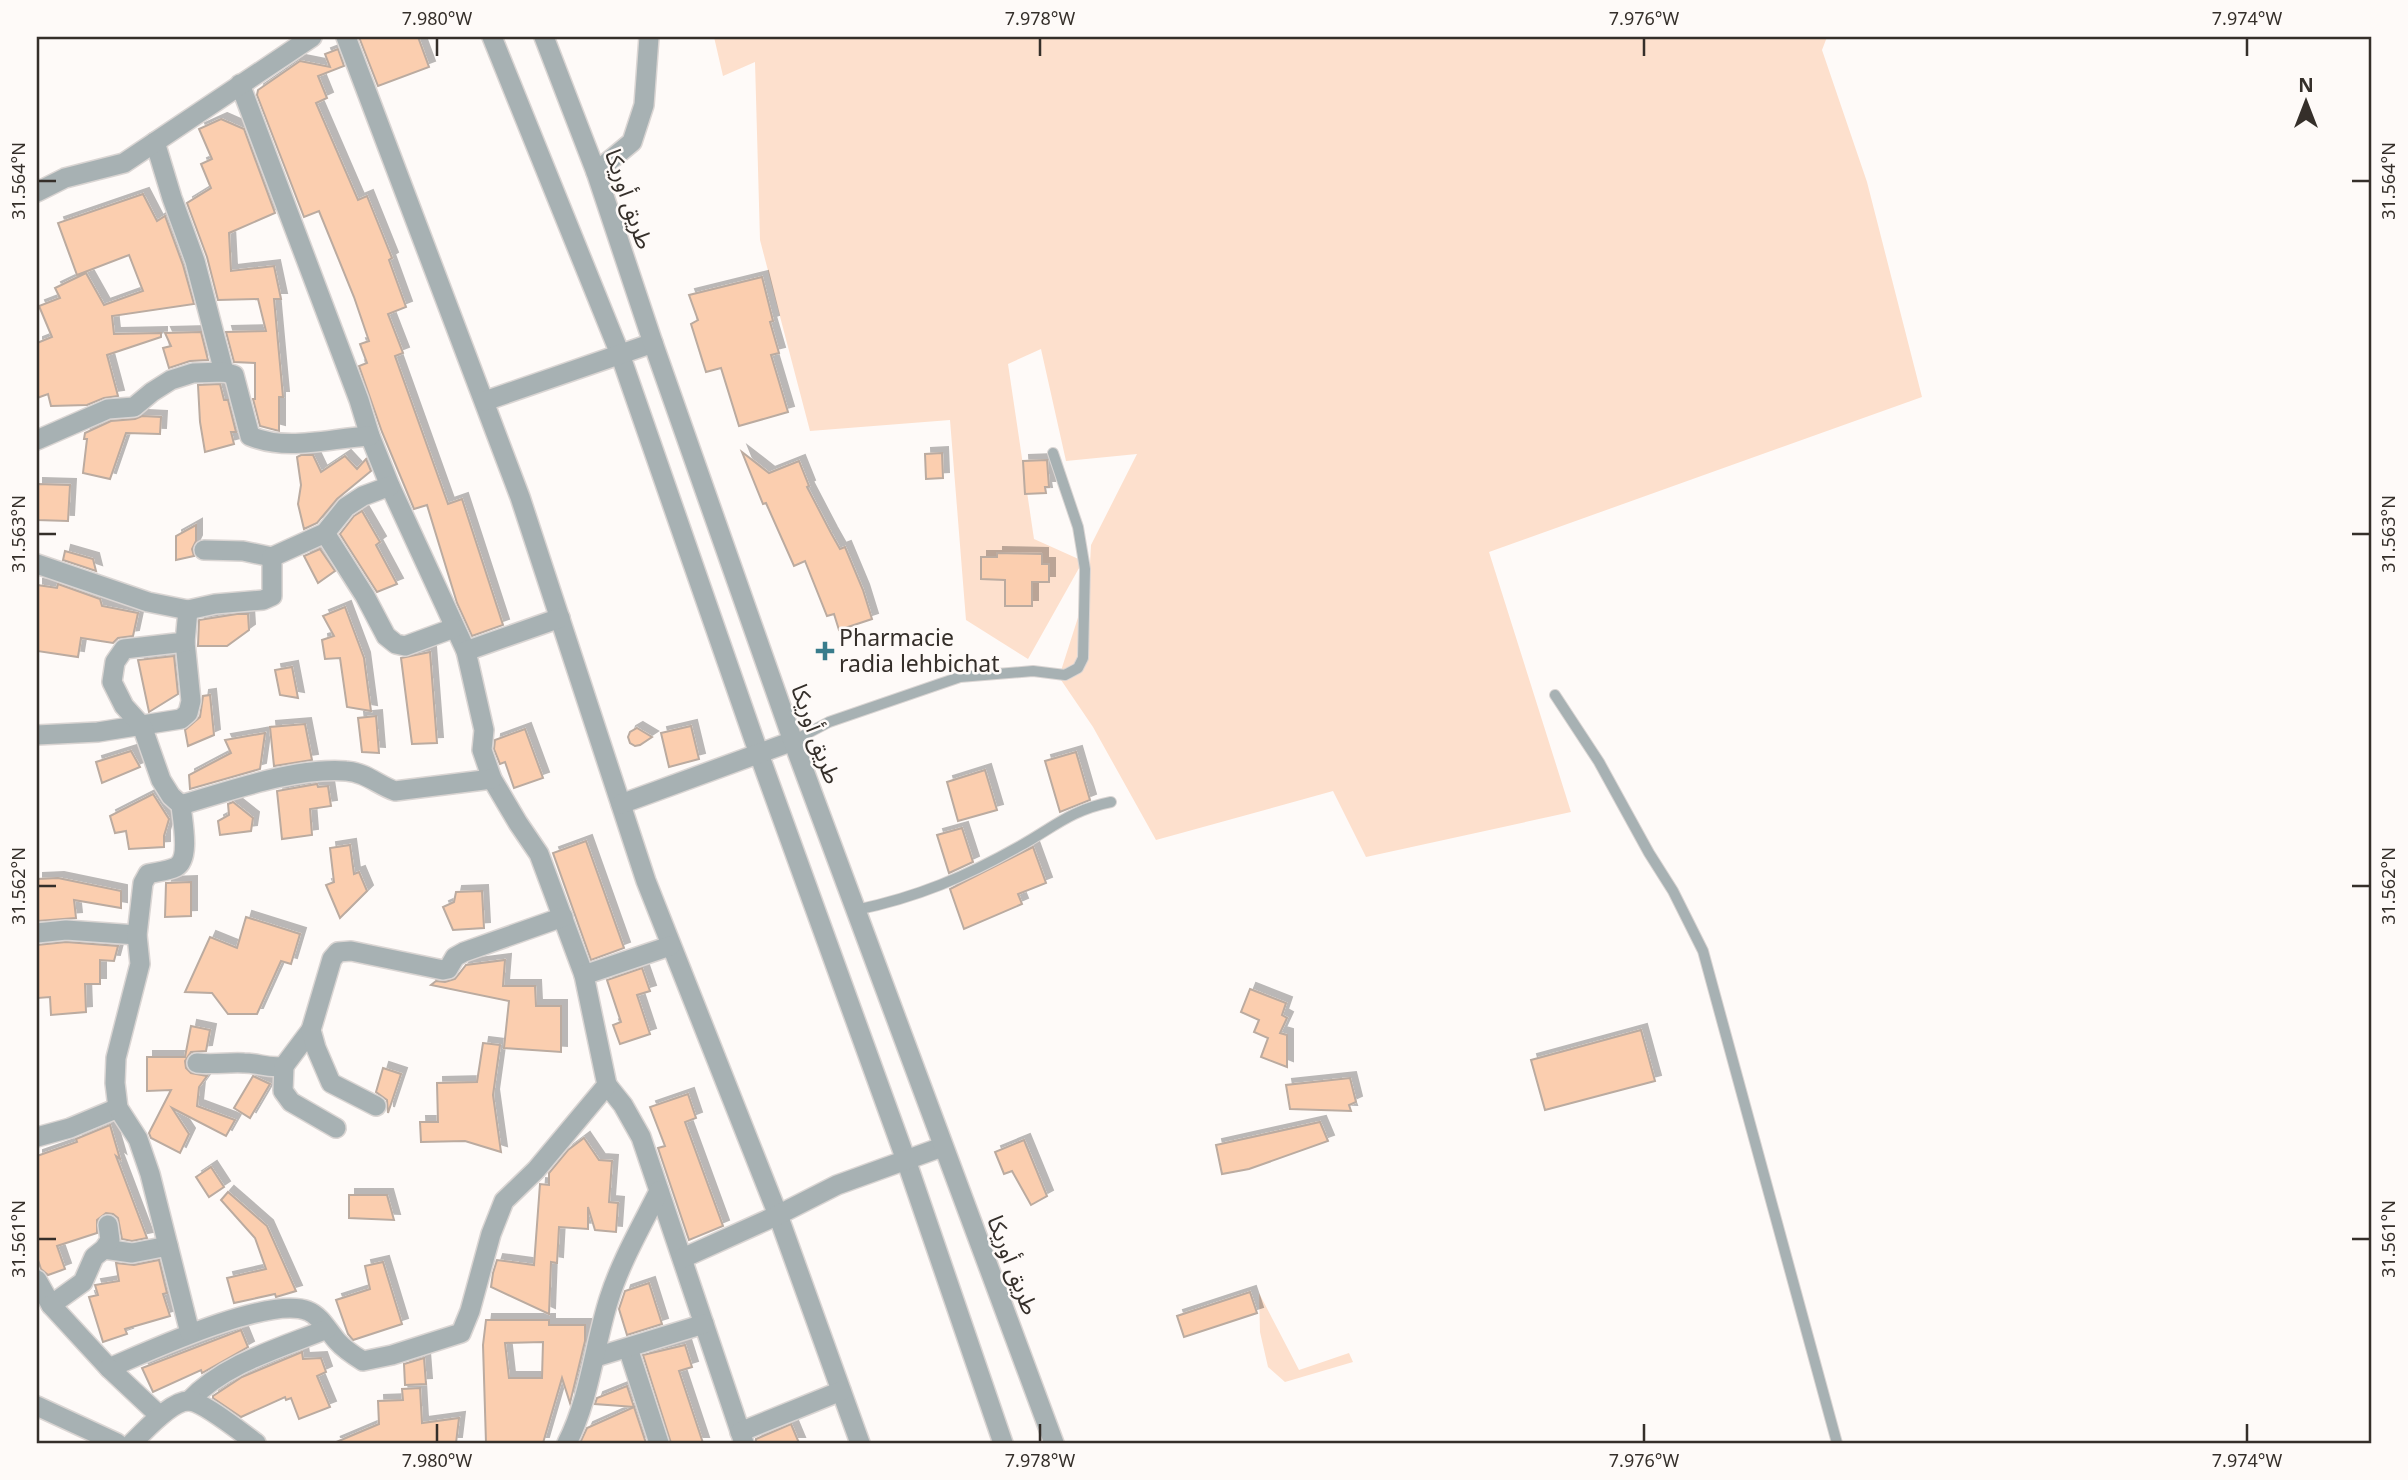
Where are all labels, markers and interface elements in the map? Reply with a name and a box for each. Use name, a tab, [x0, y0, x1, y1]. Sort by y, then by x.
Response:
text: 7.980°W	[402, 6, 472, 30]
text: 7.978°W	[1005, 6, 1075, 30]
text: 7.976°W	[1609, 6, 1679, 30]
text: 7.974°W	[2212, 6, 2282, 30]
north arrow	[2272, 66, 2342, 136]
text: N	[2298, 72, 2314, 98]
text: 31.564°N	[6, 142, 30, 220]
text: 31.564°N	[2376, 142, 2400, 220]
street label: طريق أوريكا	[598, 144, 662, 253]
text: 31.563°N	[6, 495, 30, 573]
text: 31.563°N	[2376, 495, 2400, 573]
place label: Pharmacie radia lehbichat	[839, 621, 1000, 679]
marker: Pharmacie radia lehbichat	[817, 643, 833, 659]
street label: طريق أوريكا	[784, 679, 850, 788]
text: 31.562°N	[6, 847, 30, 925]
text: 31.562°N	[2376, 847, 2400, 925]
text: 31.561°N	[6, 1200, 30, 1278]
text: 31.561°N	[2376, 1200, 2400, 1278]
street label: طريق أوريكا	[980, 1210, 1048, 1319]
text: 7.980°W	[402, 1448, 472, 1472]
text: 7.978°W	[1005, 1448, 1075, 1472]
text: 7.976°W	[1609, 1448, 1679, 1472]
text: 7.974°W	[2212, 1448, 2282, 1472]

